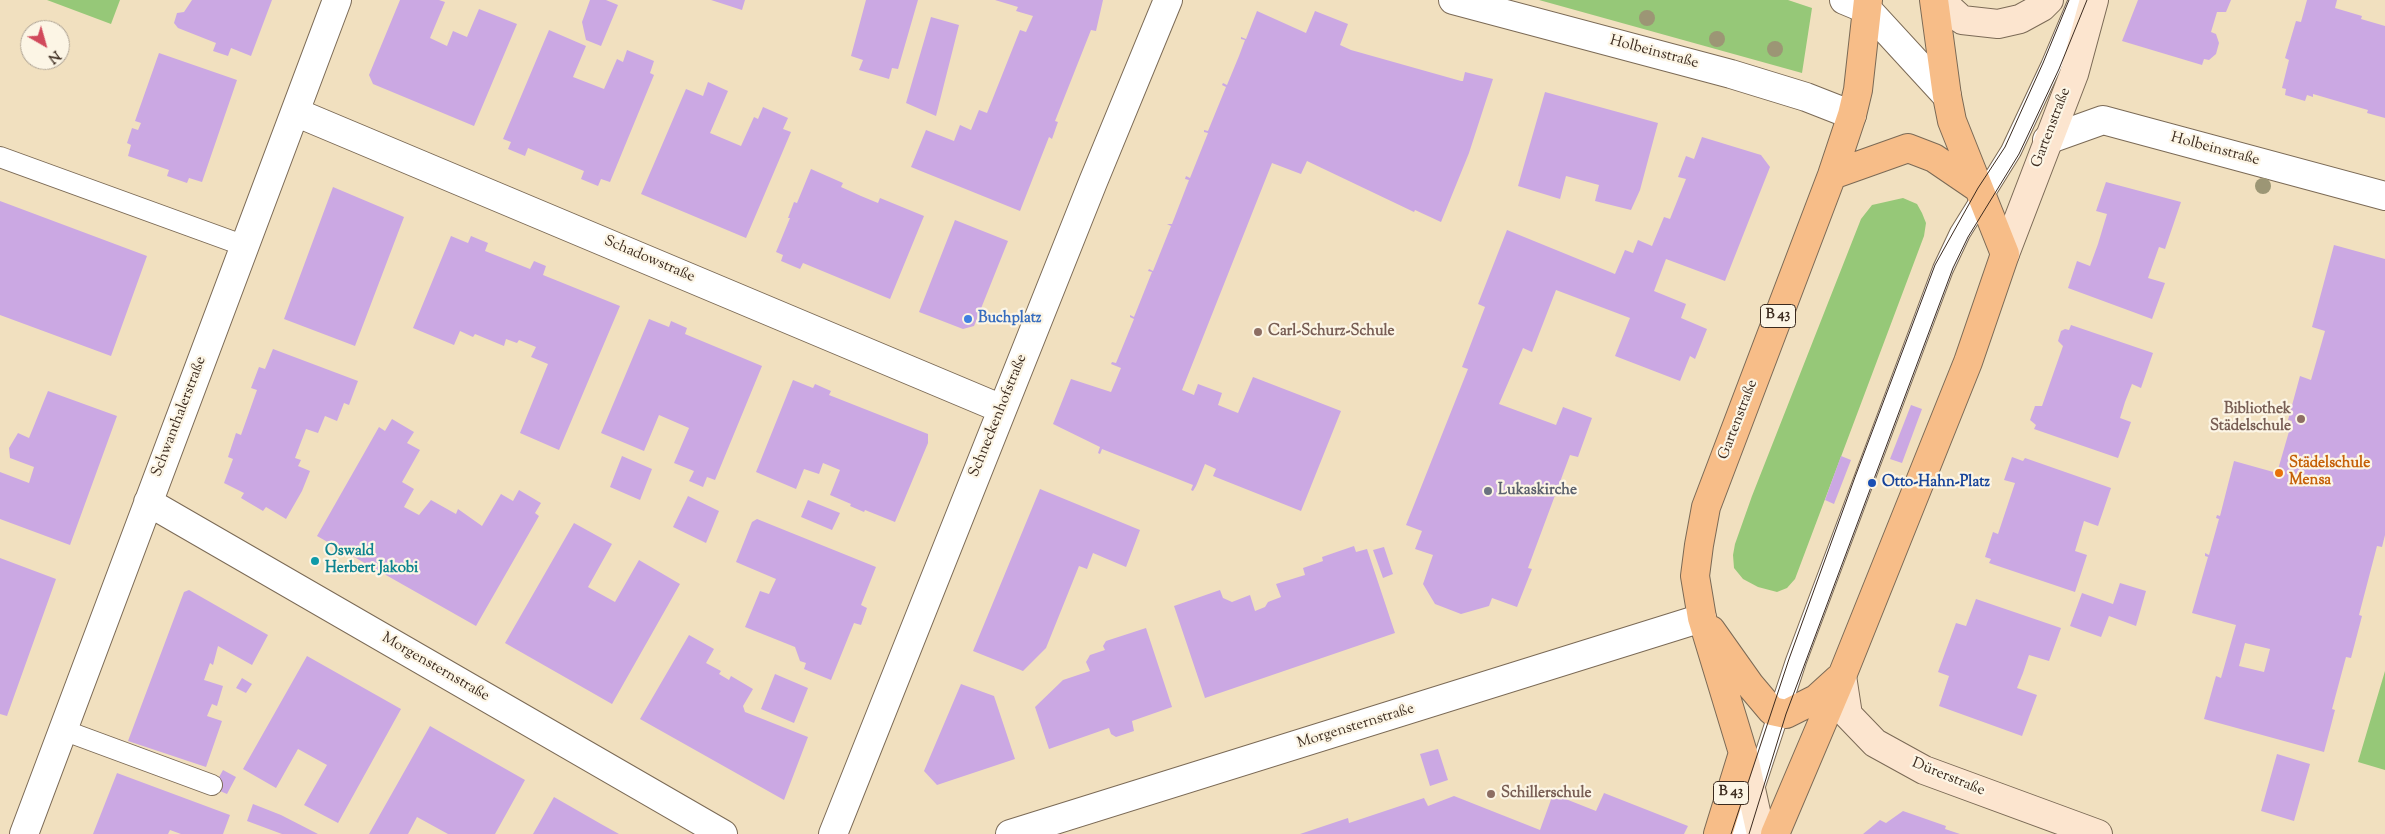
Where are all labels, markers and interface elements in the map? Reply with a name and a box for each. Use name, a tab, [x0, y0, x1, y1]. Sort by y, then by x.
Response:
north arrow	[20, 20, 70, 70]
street label: Holbeinstraße	[1608, 33, 1700, 73]
text: N	[43, 45, 64, 67]
street label: Gartenstraße	[2029, 86, 2075, 170]
street label: Holbeinstraße	[2169, 130, 2261, 170]
street label: Schadowstraße	[601, 233, 697, 287]
road number: B 43	[1760, 304, 1796, 328]
place label: Buchplatz	[978, 310, 1041, 328]
marker: Buchplatz	[962, 313, 974, 325]
place label: Carl-Schurz-Schule	[1268, 323, 1395, 341]
marker: Carl-Schurz-Schule	[1252, 326, 1264, 338]
street label: Schneckenhofstraße	[966, 352, 1032, 480]
street label: Schwanthalerstraße	[149, 354, 211, 480]
street label: Gartenstraße	[1716, 378, 1762, 462]
place label: Bibliothek Städelschule	[2210, 401, 2291, 436]
marker: Bibliothek Städelschule	[2295, 413, 2307, 425]
place label: Städelschule Mensa	[2289, 455, 2370, 490]
marker: Städelschule Mensa	[2273, 467, 2285, 479]
place label: Otto-Hahn-Platz	[1882, 474, 1990, 492]
marker: Otto-Hahn-Platz	[1866, 477, 1878, 489]
place label: Lukaskirche	[1498, 482, 1577, 500]
marker: Lukaskirche	[1482, 485, 1494, 497]
place label: Oswald Herbert Jakobi	[325, 543, 418, 578]
marker: Oswald Herbert Jakobi	[309, 555, 321, 567]
street label: Morgensternstraße	[378, 630, 492, 706]
street label: Morgensternstraße	[1295, 701, 1417, 753]
street label: Dürerstraße	[1909, 755, 1987, 801]
road number: B 43	[1714, 781, 1748, 804]
place label: Schillerschule	[1501, 785, 1591, 803]
marker: Schillerschule	[1485, 788, 1497, 800]

